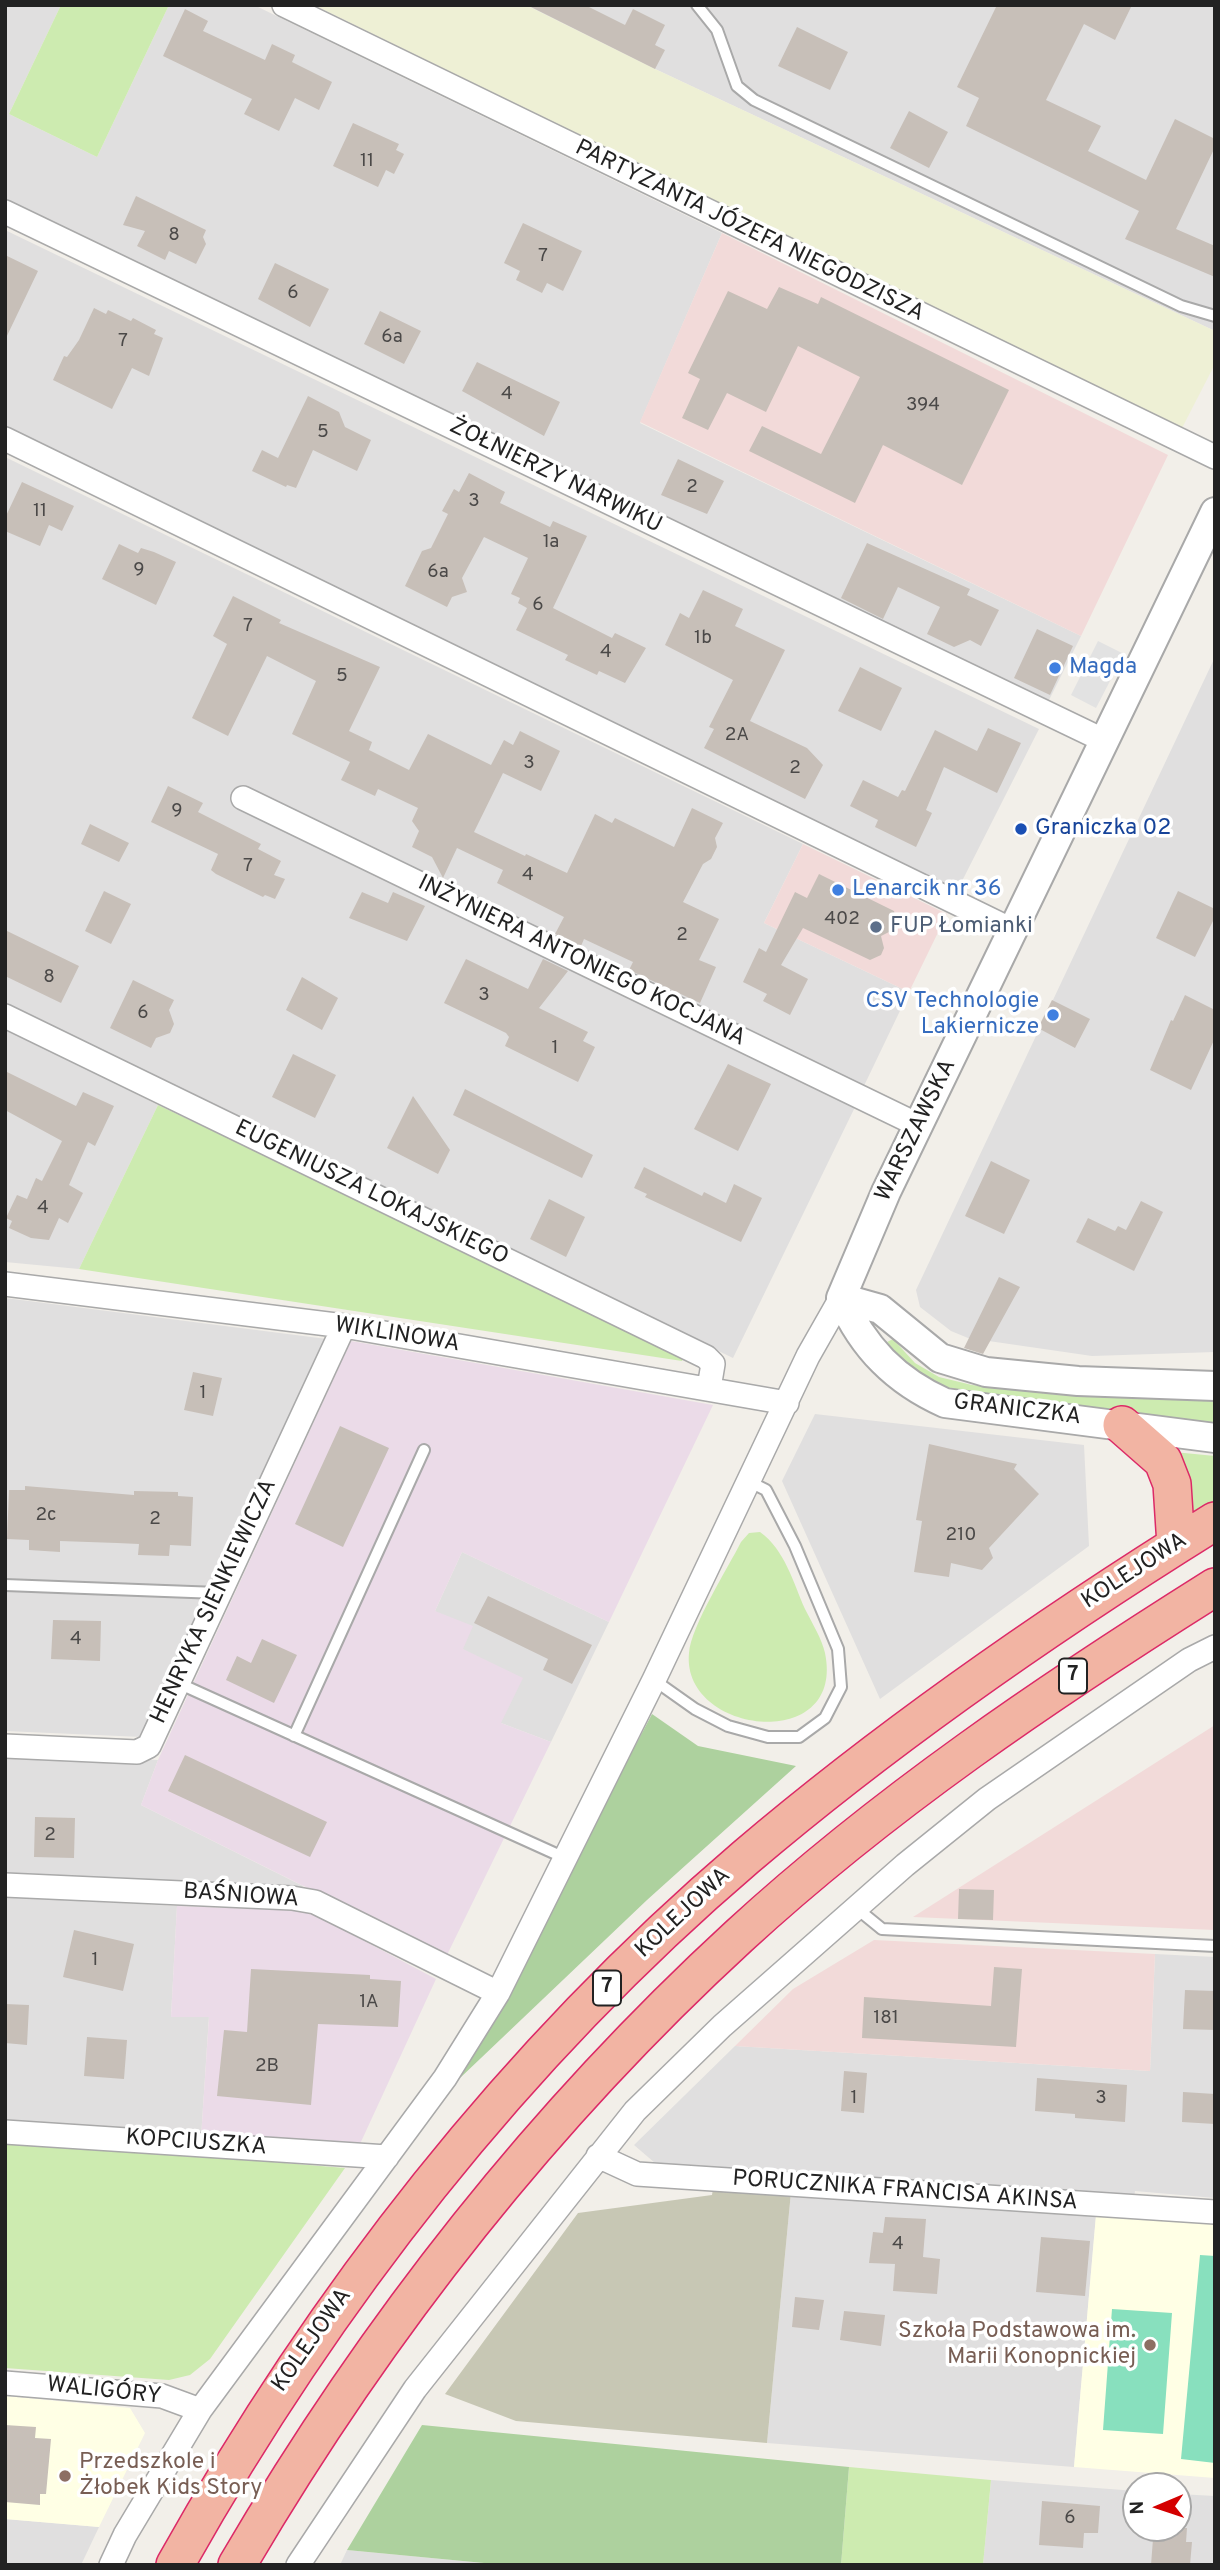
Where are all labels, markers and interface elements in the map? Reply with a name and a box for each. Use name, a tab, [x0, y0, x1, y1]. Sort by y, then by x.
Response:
street label: PARTYZANTA JÓZEFA NIEGODZISZA	[570, 135, 928, 329]
house number: 11	[360, 151, 374, 173]
house number: 8	[168, 225, 180, 247]
house number: 7	[538, 246, 548, 268]
house number: 6	[287, 283, 299, 305]
house number: 6a	[381, 327, 403, 349]
house number: 7	[118, 331, 128, 353]
house number: 4	[501, 384, 513, 406]
house number: 394	[906, 395, 940, 417]
street label: ŻOŁNIERZY NARWIKU	[444, 414, 666, 540]
house number: 5	[317, 422, 329, 444]
house number: 2	[686, 477, 698, 499]
house number: 3	[468, 491, 480, 513]
house number: 11	[33, 501, 47, 523]
house number: 1a	[543, 532, 559, 554]
house number: 9	[133, 560, 145, 582]
house number: 6a	[427, 562, 449, 584]
house number: 6	[532, 595, 544, 617]
house number: 7	[243, 616, 253, 638]
house number: 1b	[694, 628, 712, 650]
house number: 4	[600, 642, 612, 664]
place label: Magda	[1069, 654, 1137, 682]
marker: Magda	[1047, 660, 1063, 676]
house number: 5	[336, 666, 348, 688]
house number: 2A	[725, 725, 749, 747]
house number: 3	[523, 753, 535, 775]
house number: 2	[789, 758, 801, 780]
house number: 9	[171, 801, 183, 823]
place label: Graniczka 02	[1035, 815, 1171, 843]
marker: Graniczka 02	[1013, 821, 1029, 837]
house number: 7	[243, 856, 253, 878]
house number: 4	[522, 865, 534, 887]
street label: INŻYNIERA ANTONIEGO KOCJANA	[413, 870, 749, 1054]
place label: Lenarcik nr 36	[852, 876, 1001, 904]
marker: Lenarcik nr 36	[830, 882, 846, 898]
house number: 402	[824, 909, 860, 931]
place label: FUP Łomianki	[890, 913, 1033, 941]
marker: FUP Łomianki	[868, 919, 884, 935]
house number: 2	[676, 925, 688, 947]
house number: 8	[43, 967, 55, 989]
house number: 3	[478, 985, 490, 1007]
place label: CSV Technologie Lakiernicze	[865, 988, 1039, 1042]
house number: 6	[137, 1003, 149, 1025]
marker: CSV Technologie Lakiernicze	[1045, 1007, 1061, 1023]
house number: 1	[551, 1038, 559, 1060]
street label: WARSZAWSKA	[871, 1055, 963, 1207]
street label: EUGENIUSZA LOKAJSKIEGO	[230, 1116, 512, 1272]
house number: 4	[37, 1198, 49, 1220]
street label: WIKLINOWA	[333, 1313, 461, 1359]
house number: 1	[199, 1383, 207, 1405]
street label: GRANICZKA	[952, 1389, 1082, 1433]
street label: HENRYKA SIENKIEWICZA	[146, 1475, 284, 1729]
house number: 2c	[35, 1505, 57, 1527]
house number: 2	[149, 1509, 161, 1531]
house number: 210	[946, 1525, 976, 1547]
street label: KOLEJOWA	[1077, 1528, 1193, 1616]
house number: 4	[70, 1629, 82, 1651]
road number: 7	[1059, 1658, 1087, 1694]
house number: 2	[44, 1825, 56, 1847]
street label: KOLEJOWA	[631, 1863, 737, 1965]
street label: BAŚNIOWA	[182, 1879, 300, 1915]
house number: 1	[91, 1950, 99, 1972]
road number: 7	[593, 1970, 621, 2006]
house number: 1A	[359, 1992, 379, 2014]
house number: 181	[873, 2008, 899, 2030]
house number: 2B	[255, 2056, 279, 2078]
house number: 1	[850, 2088, 858, 2110]
house number: 3	[1095, 2088, 1107, 2110]
street label: KOPCIUSZKA	[125, 2125, 267, 2163]
street label: PORUCZNIKA FRANCISA AKINSA	[731, 2166, 1079, 2218]
house number: 4	[892, 2234, 904, 2256]
street label: KOLEJOWA	[267, 2284, 359, 2398]
place label: Szkoła Podstawowa im. Marii Konopnickiej	[898, 2318, 1136, 2372]
marker: Szkoła Podstawowa im. Marii Konopnickiej	[1142, 2337, 1158, 2353]
street label: WALIGÓRY	[45, 2372, 163, 2412]
place label: Przedszkole i Żłobek Kids Story	[79, 2449, 262, 2503]
marker: Przedszkole i Żłobek Kids Story	[57, 2468, 73, 2484]
north arrow	[1122, 2472, 1192, 2542]
text: N	[1126, 2500, 1150, 2515]
house number: 6	[1064, 2508, 1076, 2530]

